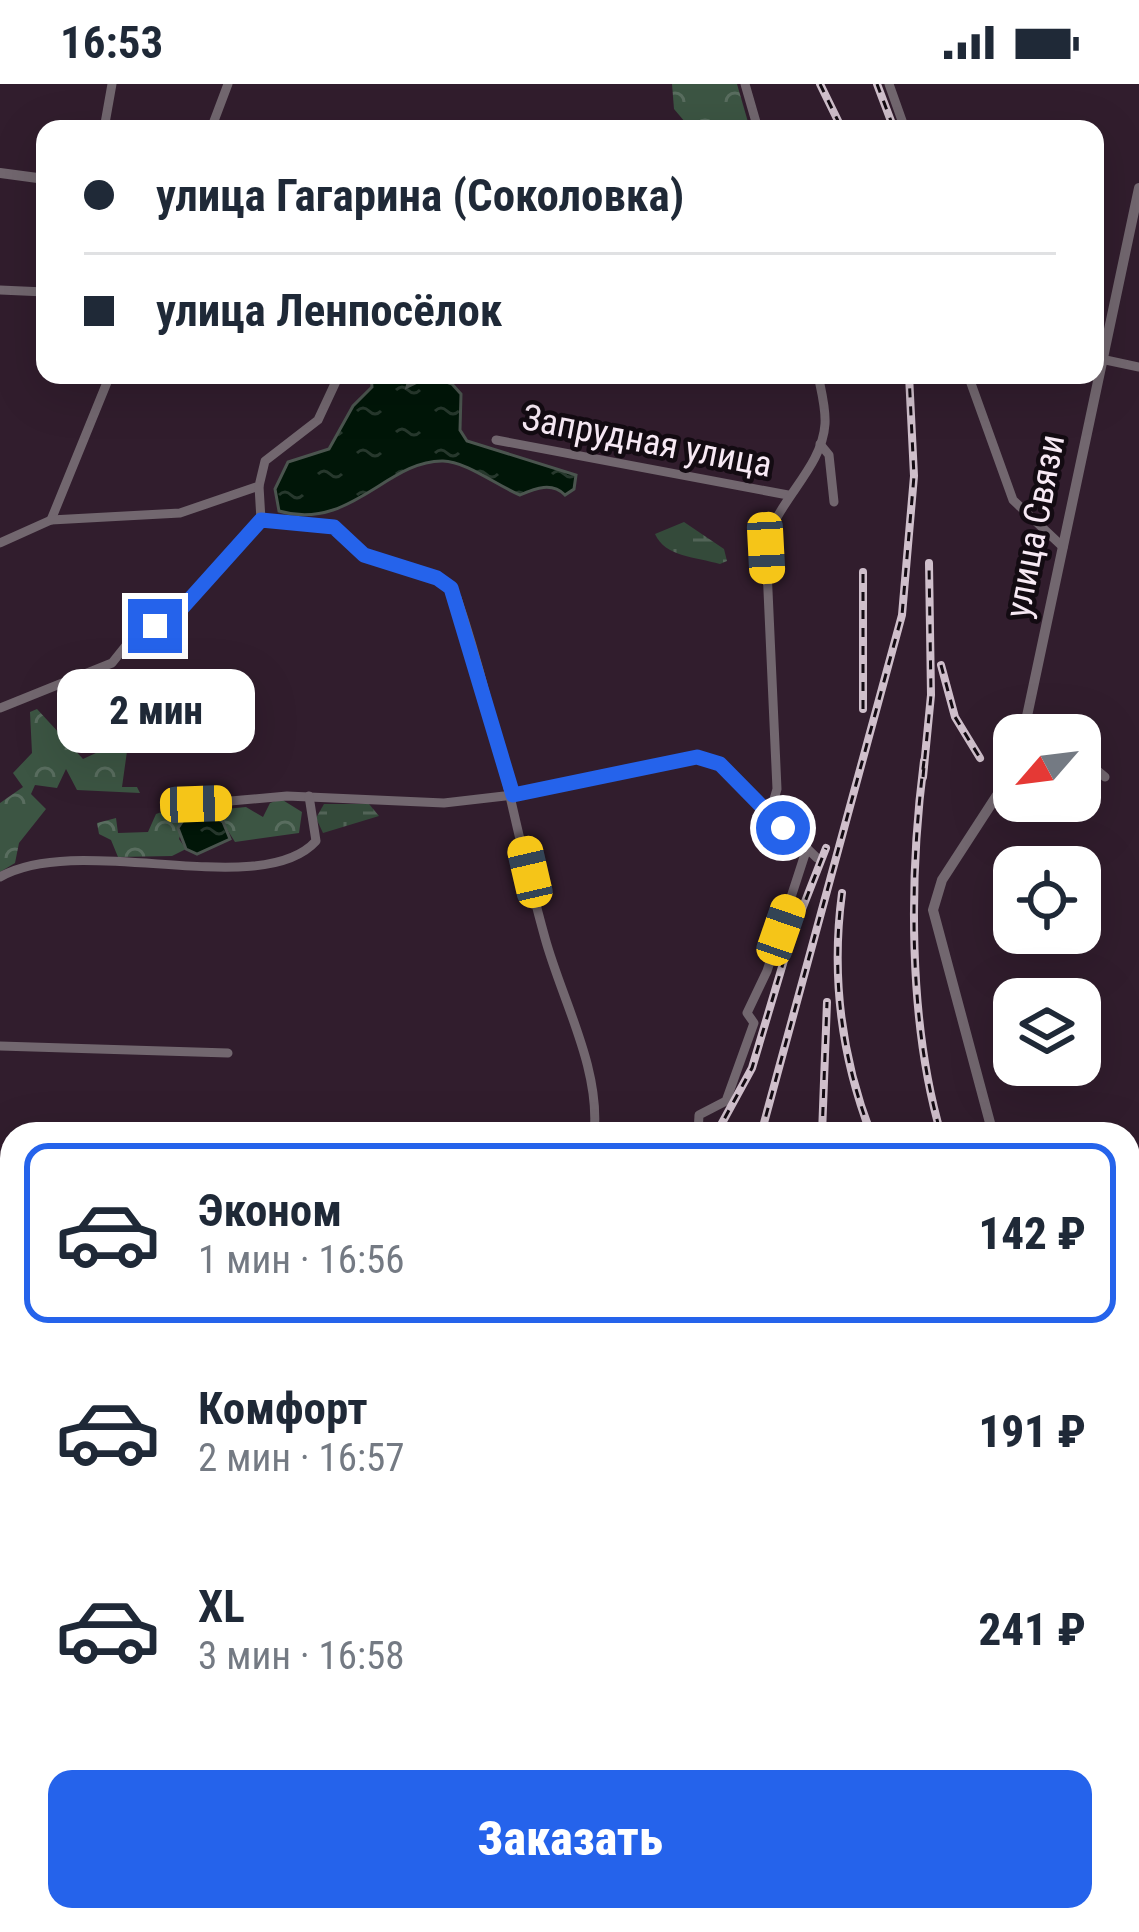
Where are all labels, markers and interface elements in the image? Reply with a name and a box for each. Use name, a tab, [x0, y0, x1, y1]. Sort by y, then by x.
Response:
text: 16:53	[60, 16, 163, 69]
text: улица Гагарина (Соколовка)	[156, 169, 684, 222]
text: улица Ленпосёлок	[156, 284, 502, 337]
street label: Запрудная улица	[519, 396, 775, 486]
street label: улица Связи	[997, 431, 1073, 621]
car	[746, 511, 786, 585]
route end	[128, 599, 182, 653]
callout: 2 мин	[56, 668, 254, 752]
text: 2 мин	[109, 688, 203, 734]
north arrow	[993, 714, 1101, 822]
map controls	[993, 714, 1101, 1086]
car	[159, 785, 233, 823]
route start	[756, 801, 810, 855]
car	[504, 833, 556, 911]
button: locate	[993, 846, 1101, 954]
car	[752, 890, 810, 970]
button: layers	[993, 978, 1101, 1086]
icon: car	[54, 1179, 162, 1287]
text: Эконом	[198, 1184, 342, 1237]
text: 142 ₽	[978, 1207, 1086, 1260]
text: 1 мин · 16:56	[198, 1237, 405, 1283]
icon: car	[54, 1377, 162, 1485]
text: Комфорт	[198, 1382, 368, 1435]
text: 191 ₽	[978, 1405, 1086, 1458]
text: 2 мин · 16:57	[198, 1435, 405, 1481]
icon: car	[54, 1575, 162, 1683]
text: XL	[198, 1580, 245, 1633]
text: 241 ₽	[978, 1603, 1086, 1656]
text: 3 мин · 16:58	[198, 1633, 405, 1679]
button: Заказать	[48, 1770, 1092, 1908]

